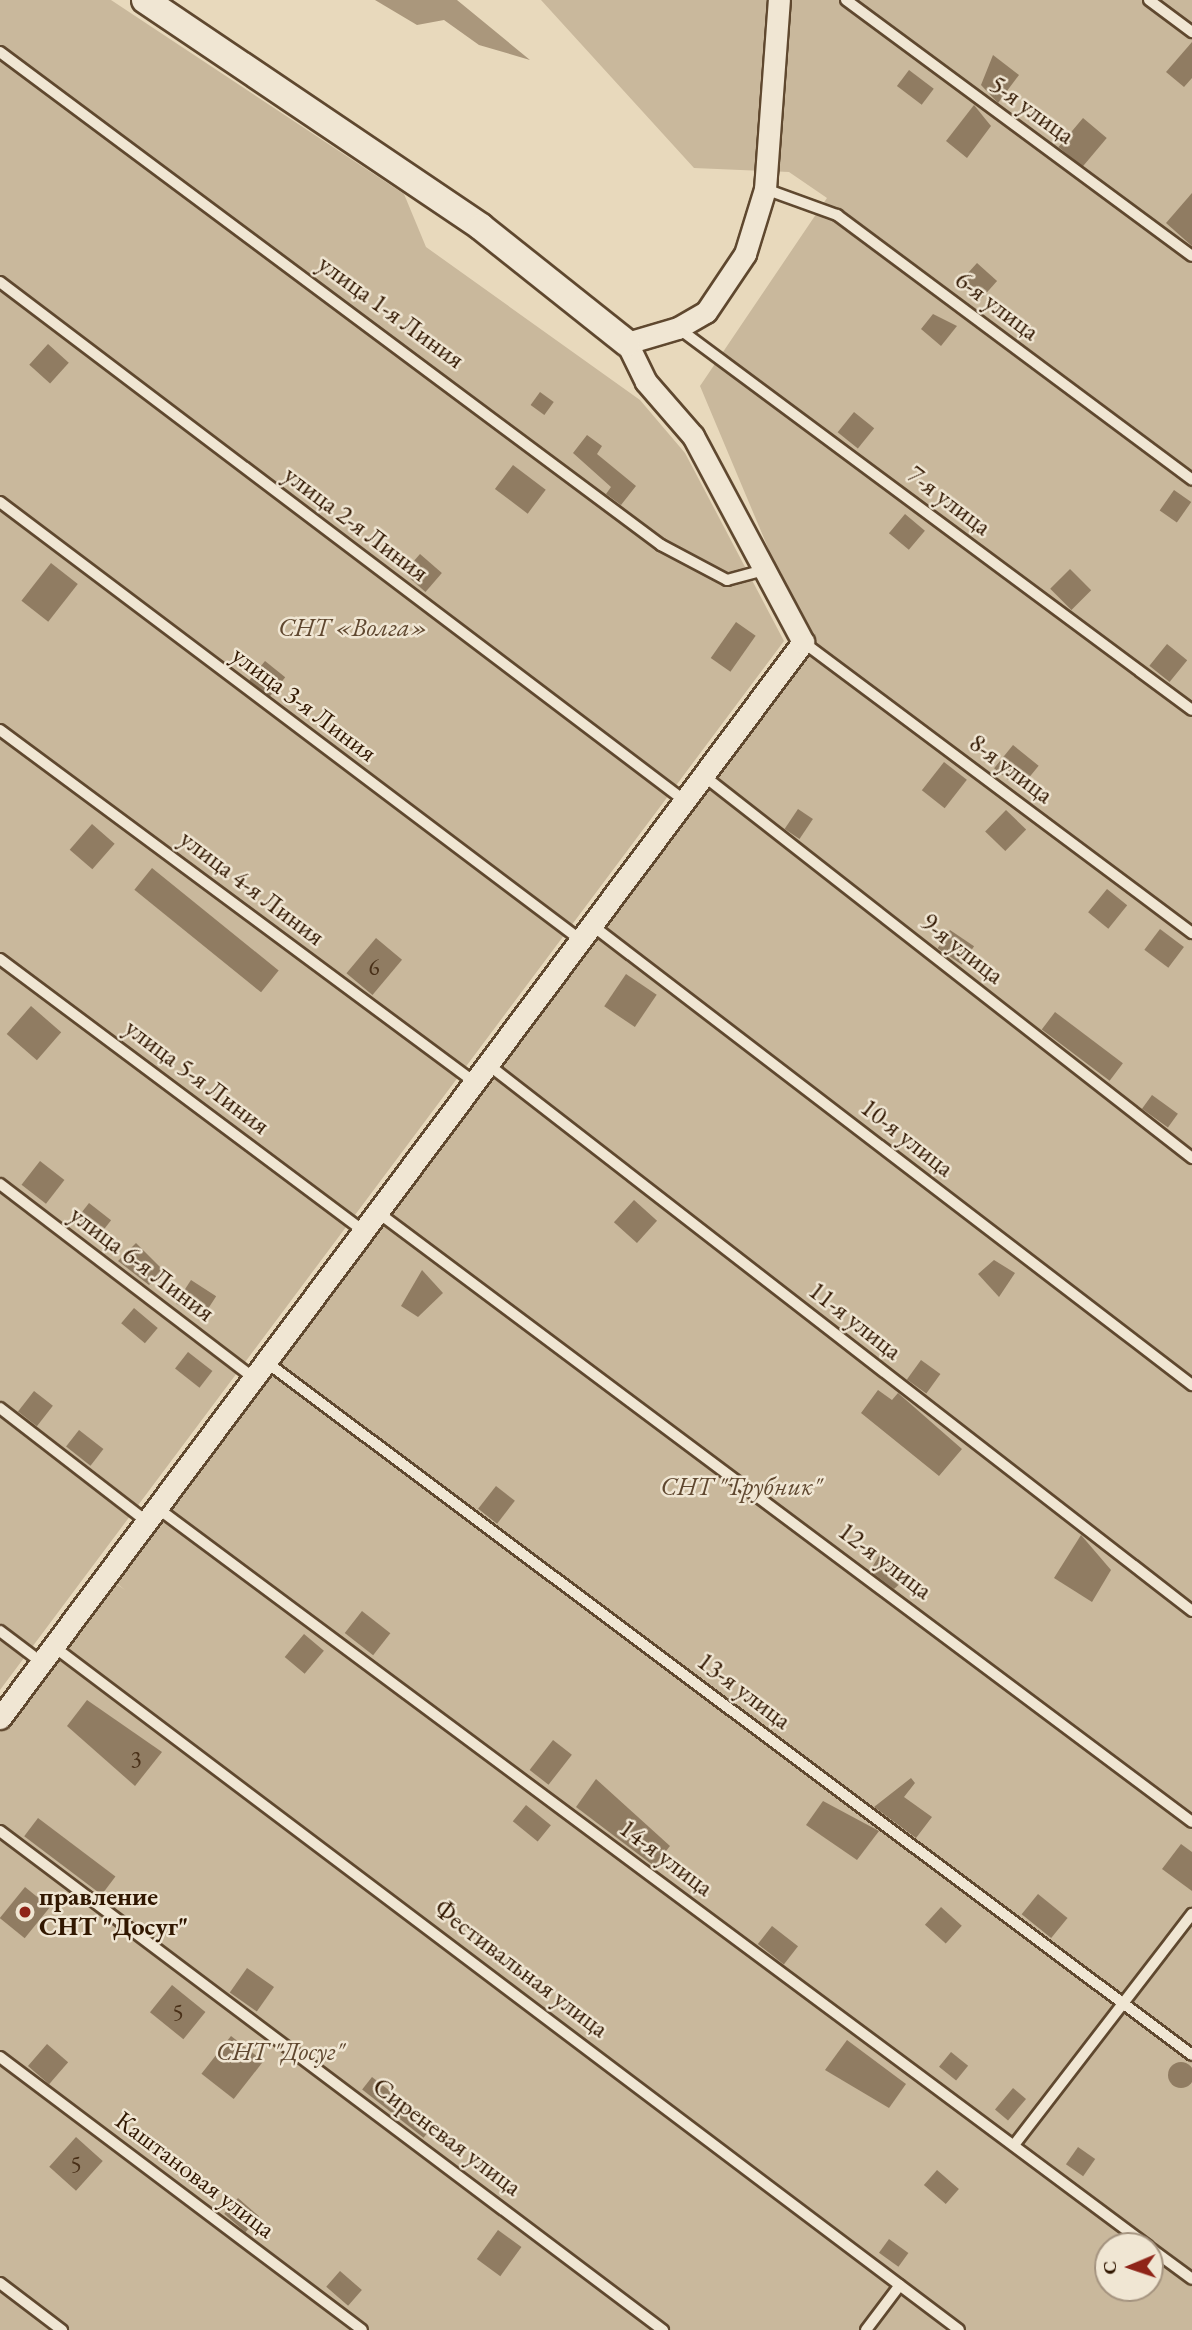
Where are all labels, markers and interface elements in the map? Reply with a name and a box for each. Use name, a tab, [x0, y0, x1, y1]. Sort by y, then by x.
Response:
street label: 5-я улица	[984, 69, 1080, 151]
street label: улица 1-я Линия	[312, 248, 470, 376]
street label: 6-я улица	[949, 264, 1045, 348]
street label: улица 2-я Линия	[277, 459, 435, 589]
street label: 7-я улица	[901, 459, 997, 543]
park label: СНТ «Волга»	[278, 612, 428, 644]
street label: улица 3-я Линия	[225, 639, 383, 769]
street label: 8-я улица	[963, 727, 1059, 811]
street label: улица 4-я Линия	[173, 823, 331, 953]
street label: 9-я улица	[914, 907, 1010, 991]
house number: 6	[368, 953, 380, 981]
street label: улица 5-я Линия	[118, 1012, 276, 1142]
street label: 10-я улица	[854, 1092, 960, 1184]
street label: улица 6-я Линия	[63, 1199, 221, 1329]
street label: 11-я улица	[802, 1275, 908, 1367]
park label: СНТ "Трубник"	[661, 1471, 821, 1503]
street label: 12-я улица	[832, 1516, 938, 1606]
street label: 13-я улица	[691, 1646, 797, 1736]
house number: 3	[130, 1745, 142, 1773]
street label: 14-я улица	[613, 1813, 719, 1903]
place label: правление СНТ "Досуг"	[39, 1881, 188, 1942]
street label: Фестивальная улица	[428, 1893, 614, 2045]
marker: правление СНТ "Досуг"	[17, 1904, 33, 1920]
house number: 5	[172, 1998, 184, 2026]
park label: СНТ "Досуг"	[216, 2036, 344, 2068]
street label: Сиреневая улица	[366, 2071, 528, 2203]
street label: Каштановая улица	[109, 2105, 281, 2245]
house number: 5	[70, 2150, 82, 2178]
north arrow	[1094, 2232, 1164, 2302]
text: С	[1097, 2261, 1122, 2275]

